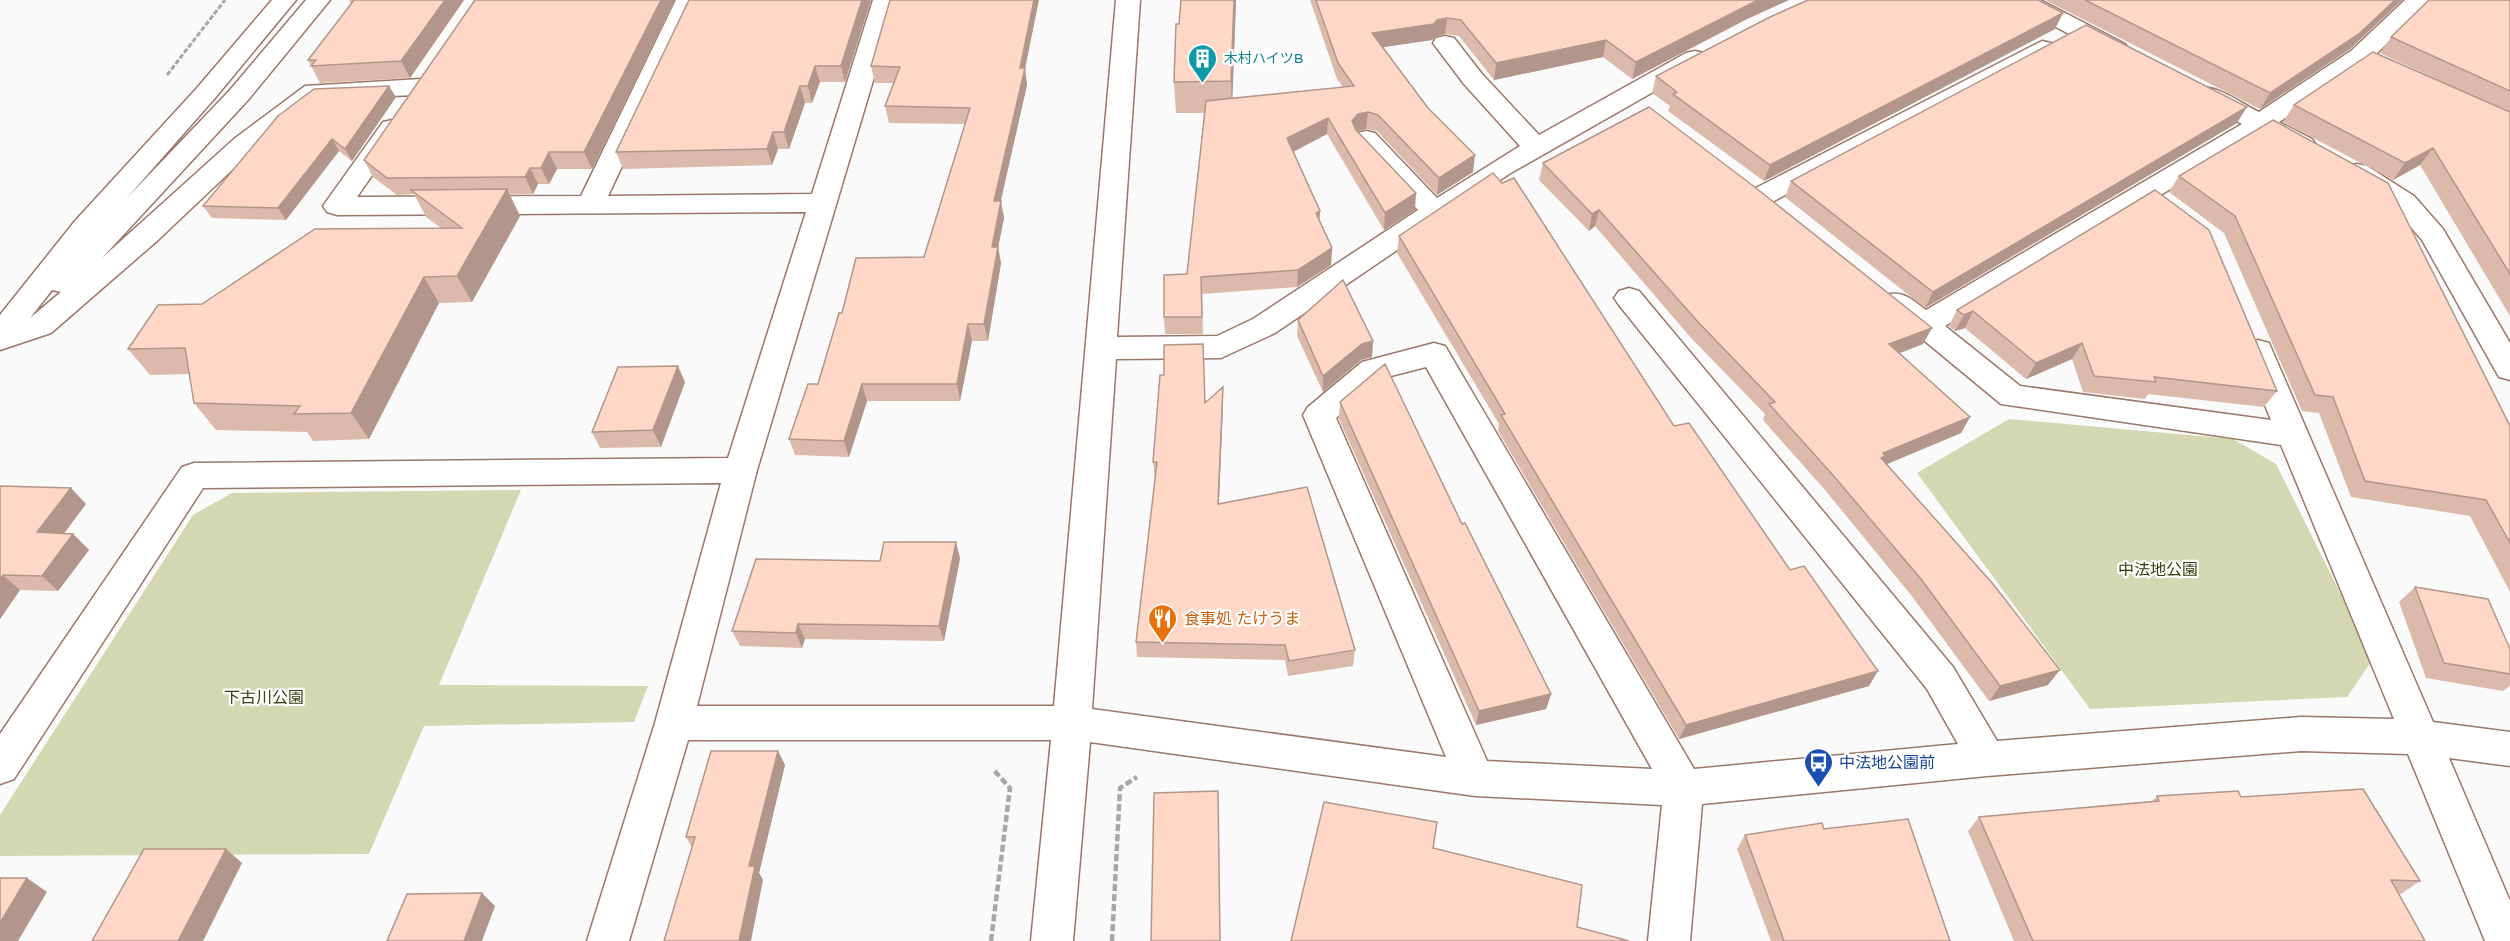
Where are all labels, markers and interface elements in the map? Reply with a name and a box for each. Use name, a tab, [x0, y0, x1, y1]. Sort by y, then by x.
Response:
building icon: 木村ハイツB	[1187, 42, 1219, 84]
place label: 木村ハイツB	[1224, 50, 1303, 67]
park label: 中法地公園	[2118, 560, 2198, 580]
restaurant icon: 食事処 たけうま	[1147, 602, 1179, 644]
place label: 食事処 たけうま	[1184, 609, 1300, 629]
park label: 下古川公園	[224, 688, 304, 708]
bus stop icon: 中法地公園前	[1802, 746, 1834, 788]
place label: 中法地公園前	[1839, 753, 1935, 773]

